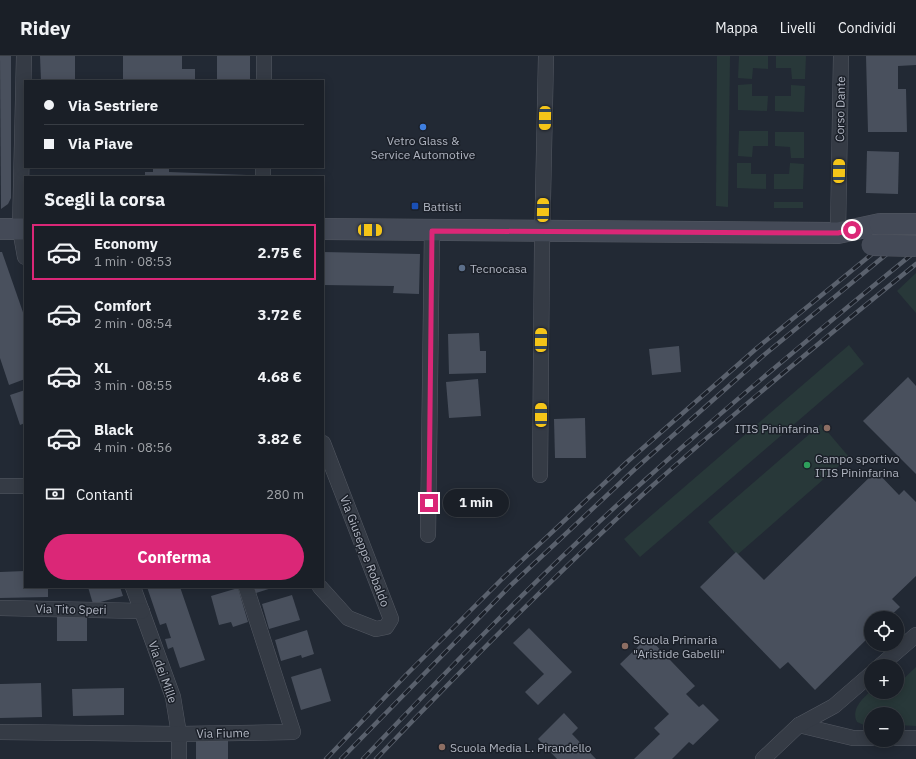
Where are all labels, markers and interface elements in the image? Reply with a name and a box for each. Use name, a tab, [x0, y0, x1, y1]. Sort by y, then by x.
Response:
text: Ridey	[20, 16, 70, 40]
text: Mappa	[715, 19, 758, 37]
text: Livelli	[780, 19, 816, 37]
text: Condividi	[838, 19, 896, 37]
street label: Corso Dante	[832, 75, 848, 142]
text: Via Sestriere	[68, 96, 158, 115]
car	[539, 106, 551, 130]
marker: Vetro Glass & Service Automotive	[418, 122, 428, 132]
place label: Vetro Glass & Service Automotive	[371, 133, 476, 162]
text: Via Piave	[68, 134, 133, 153]
car	[833, 159, 845, 183]
text: Scegli la corsa	[44, 188, 165, 211]
car	[537, 198, 549, 222]
place label: Battisti	[423, 199, 462, 214]
marker: Battisti	[410, 201, 420, 211]
route start	[843, 221, 861, 239]
car	[358, 224, 382, 236]
icon: car	[46, 234, 82, 270]
text: Economy	[94, 234, 158, 253]
text: 2.75 €	[257, 243, 302, 262]
text: 1 min · 08:53	[94, 253, 172, 270]
place label: Tecnocasa	[470, 261, 528, 276]
marker: Tecnocasa	[457, 263, 467, 273]
icon: car	[46, 296, 82, 332]
text: Comfort	[94, 296, 151, 315]
text: 3.72 €	[257, 305, 302, 324]
text: 2 min · 08:54	[94, 315, 172, 332]
car	[535, 328, 547, 352]
icon: car	[46, 358, 82, 394]
text: XL	[94, 358, 112, 377]
text: 4.68 €	[257, 367, 302, 386]
text: 3 min · 08:55	[94, 377, 172, 394]
car	[535, 403, 547, 427]
icon: car	[46, 420, 82, 456]
text: Black	[94, 420, 134, 439]
place label: ITIS Pininfarina	[735, 421, 820, 436]
marker: ITIS Pininfarina	[822, 423, 832, 433]
text: 3.82 €	[257, 429, 302, 448]
text: 4 min · 08:56	[94, 439, 172, 456]
place label: Campo sportivo ITIS Pininfarina	[815, 451, 900, 480]
marker: Campo sportivo ITIS Pininfarina	[802, 460, 812, 470]
icon: cash	[44, 483, 66, 505]
text: Contanti	[76, 485, 133, 504]
text: 280 m	[266, 486, 304, 503]
callout: 1 min	[443, 489, 509, 517]
street label: Via Giuseppe Robaldo	[337, 493, 393, 609]
route end	[420, 494, 438, 512]
text: 1 min	[459, 494, 493, 511]
button: Conferma	[44, 534, 304, 580]
street label: Via Tito Speri	[35, 601, 107, 617]
map controls	[864, 611, 904, 747]
button: locate	[864, 611, 904, 651]
place label: Scuola Primaria "Aristide Gabelli"	[633, 632, 725, 661]
street label: Via dei Mille	[145, 639, 181, 705]
marker: Scuola Primaria "Aristide Gabelli"	[620, 641, 630, 651]
button: +	[864, 659, 904, 699]
button: −	[864, 707, 904, 747]
street label: Via Fiume	[196, 725, 250, 741]
place label: Scuola Media L. Pirandello	[450, 740, 592, 755]
marker: Scuola Media L. Pirandello	[437, 742, 447, 752]

